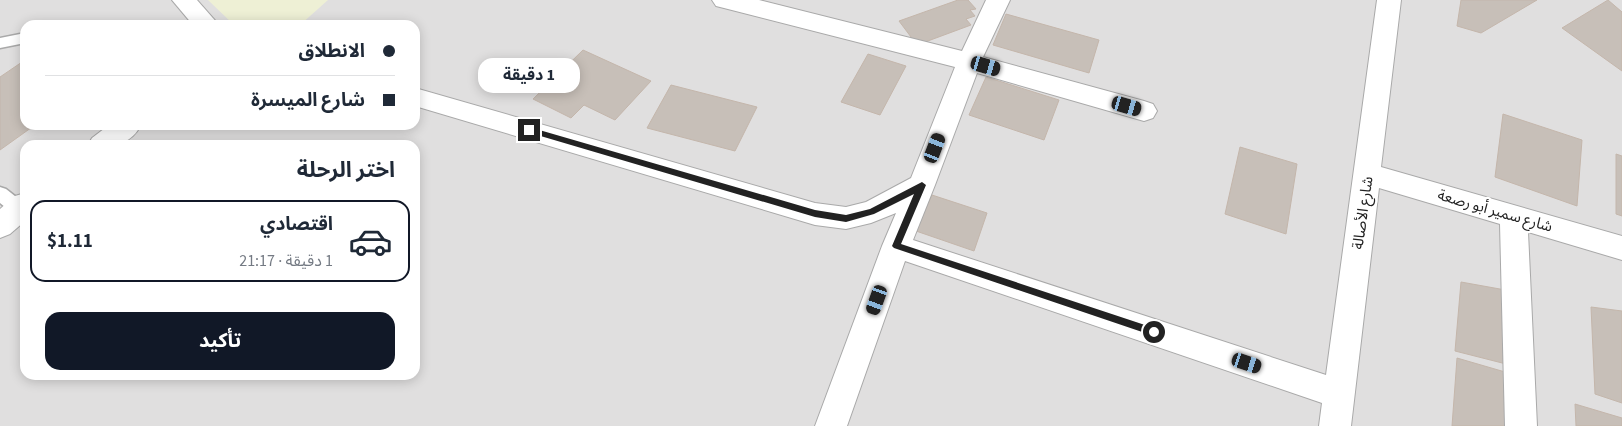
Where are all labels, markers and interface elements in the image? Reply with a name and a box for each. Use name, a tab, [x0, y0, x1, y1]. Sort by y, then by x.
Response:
text: الانطلاق	[299, 38, 365, 65]
car	[969, 55, 1002, 77]
callout: 1 دقيقة	[478, 58, 580, 92]
text: 1 دقيقة	[503, 64, 555, 86]
text: شارع الميسرة	[251, 87, 365, 114]
car	[1110, 95, 1143, 117]
route end	[518, 119, 540, 141]
car	[922, 131, 947, 165]
text: اختر الرحلة	[297, 154, 395, 186]
street label: شارع الأصالة	[1347, 175, 1380, 251]
street label: شارع سمير أبو رصعة	[1435, 185, 1555, 238]
text: اقتصادي	[260, 211, 333, 238]
icon: car	[348, 219, 393, 264]
text: $1.11	[47, 228, 93, 255]
text: 1 دقيقة · 21:17	[239, 250, 333, 272]
car	[864, 283, 889, 317]
button: تأكيد	[45, 312, 395, 370]
route start	[1143, 321, 1165, 343]
car	[1230, 351, 1263, 375]

